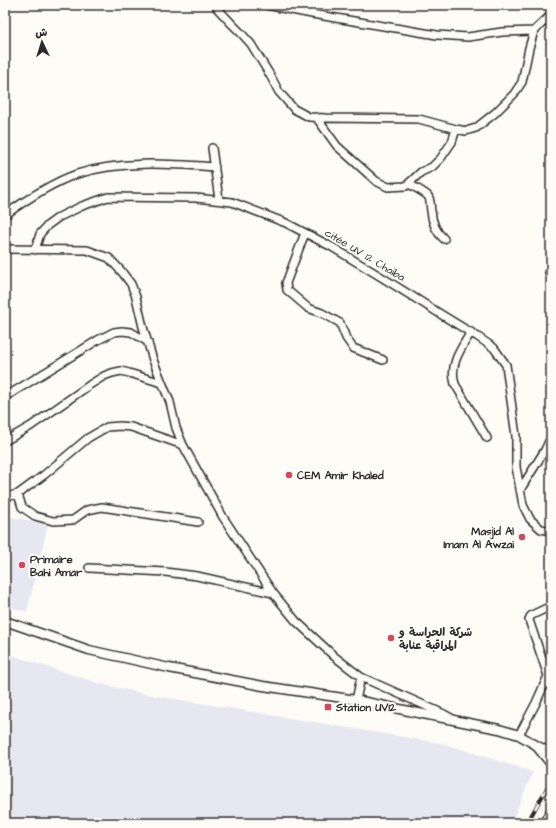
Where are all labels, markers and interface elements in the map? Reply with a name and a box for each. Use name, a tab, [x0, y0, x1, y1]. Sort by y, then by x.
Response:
north arrow	[22, 22, 62, 62]
text: ش	[35, 25, 48, 40]
street label: citée UV 12 Chaïba	[322, 225, 408, 285]
place label: CEM Amir Khaled	[297, 468, 384, 483]
marker: CEM Amir Khaled	[284, 470, 294, 480]
place label: Masjid Al Imam Al Awzai	[443, 524, 514, 552]
marker: Masjid Al Imam Al Awzai	[517, 532, 527, 542]
place label: Primaire Bahi Amar	[30, 552, 83, 580]
marker: Primaire Bahi Amar	[17, 560, 27, 570]
place label: شركة الحراسة و المراقبة عنابة	[398, 625, 472, 653]
marker: شركة الحراسة و المراقبة عنابة	[386, 633, 396, 643]
place label: Station UV12	[335, 700, 397, 715]
marker: Station UV12	[323, 702, 333, 712]

